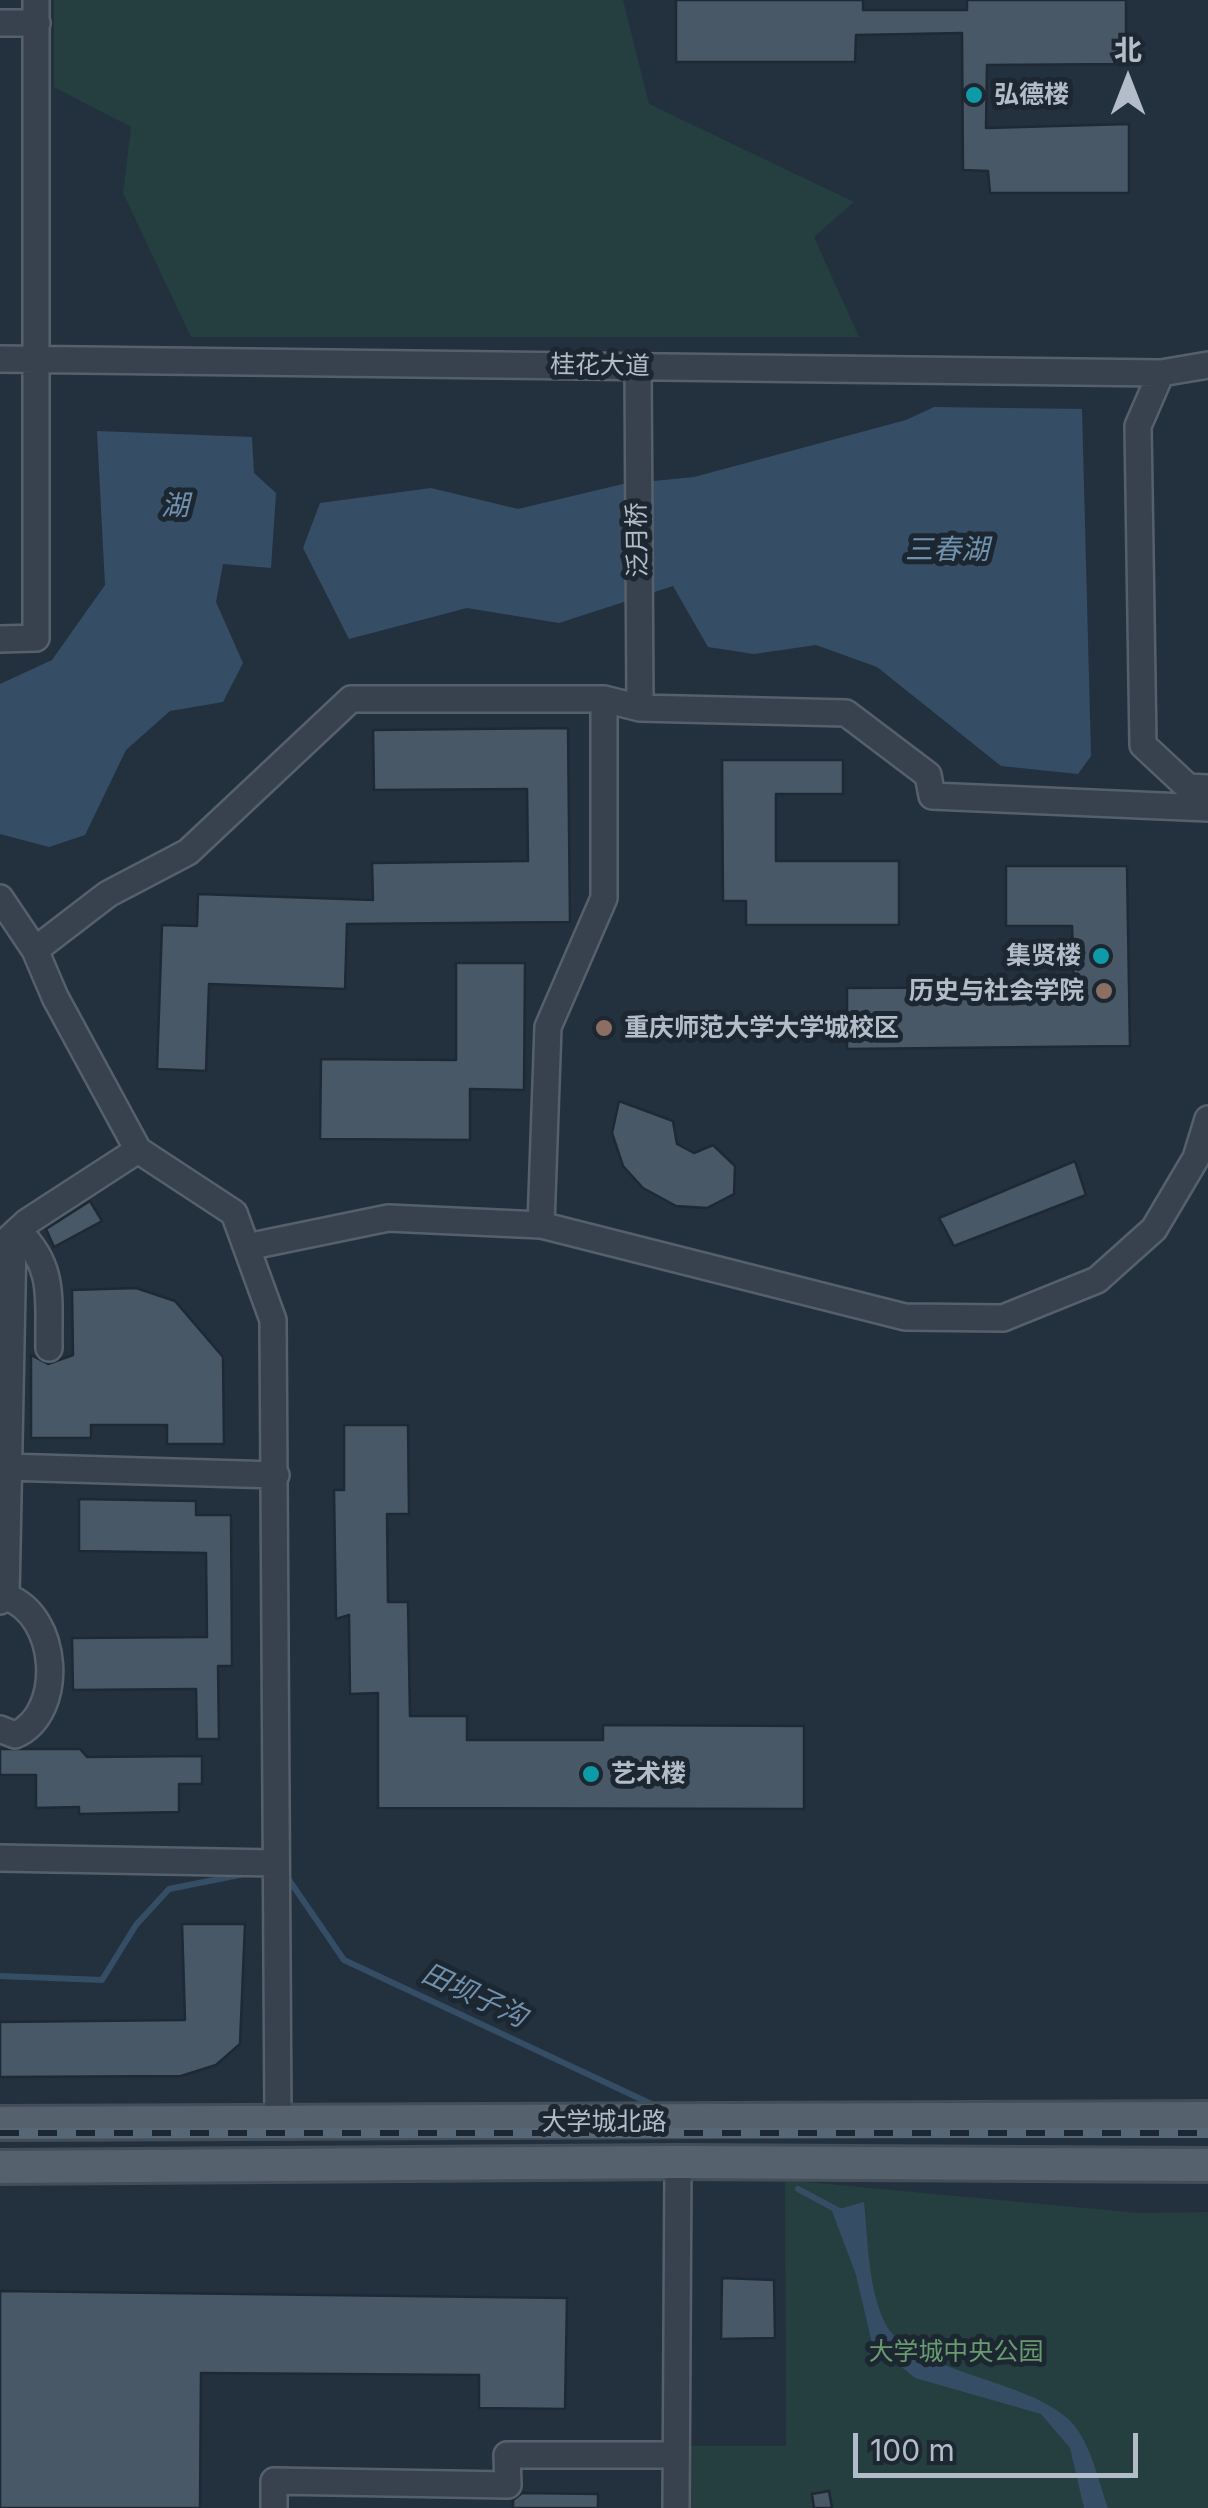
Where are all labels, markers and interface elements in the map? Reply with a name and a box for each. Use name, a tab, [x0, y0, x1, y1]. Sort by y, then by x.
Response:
north arrow	[1078, 30, 1178, 130]
text: 北	[1114, 33, 1142, 67]
place label: 弘德楼	[994, 80, 1069, 110]
marker: 弘德楼	[963, 84, 985, 106]
street label: 桂花大道	[550, 350, 650, 382]
water label: 湖	[161, 490, 189, 524]
street label: 泛月桥	[622, 502, 654, 578]
water label: 三春湖	[905, 534, 989, 568]
place label: 集贤楼	[1006, 941, 1081, 971]
marker: 集贤楼	[1090, 945, 1112, 967]
place label: 历史与社会学院	[909, 976, 1084, 1006]
marker: 历史与社会学院	[1093, 980, 1115, 1002]
place label: 重庆师范大学大学城校区	[624, 1013, 899, 1043]
marker: 重庆师范大学大学城校区	[593, 1017, 615, 1039]
place label: 艺术楼	[611, 1759, 686, 1789]
marker: 艺术楼	[580, 1763, 602, 1785]
water label: 田坝子沟	[416, 1957, 532, 2035]
street label: 大学城北路	[542, 2107, 666, 2137]
park label: 大学城中央公园	[869, 2337, 1043, 2367]
scale bar	[858, 2413, 1143, 2475]
text: 100 m	[870, 2432, 955, 2468]

